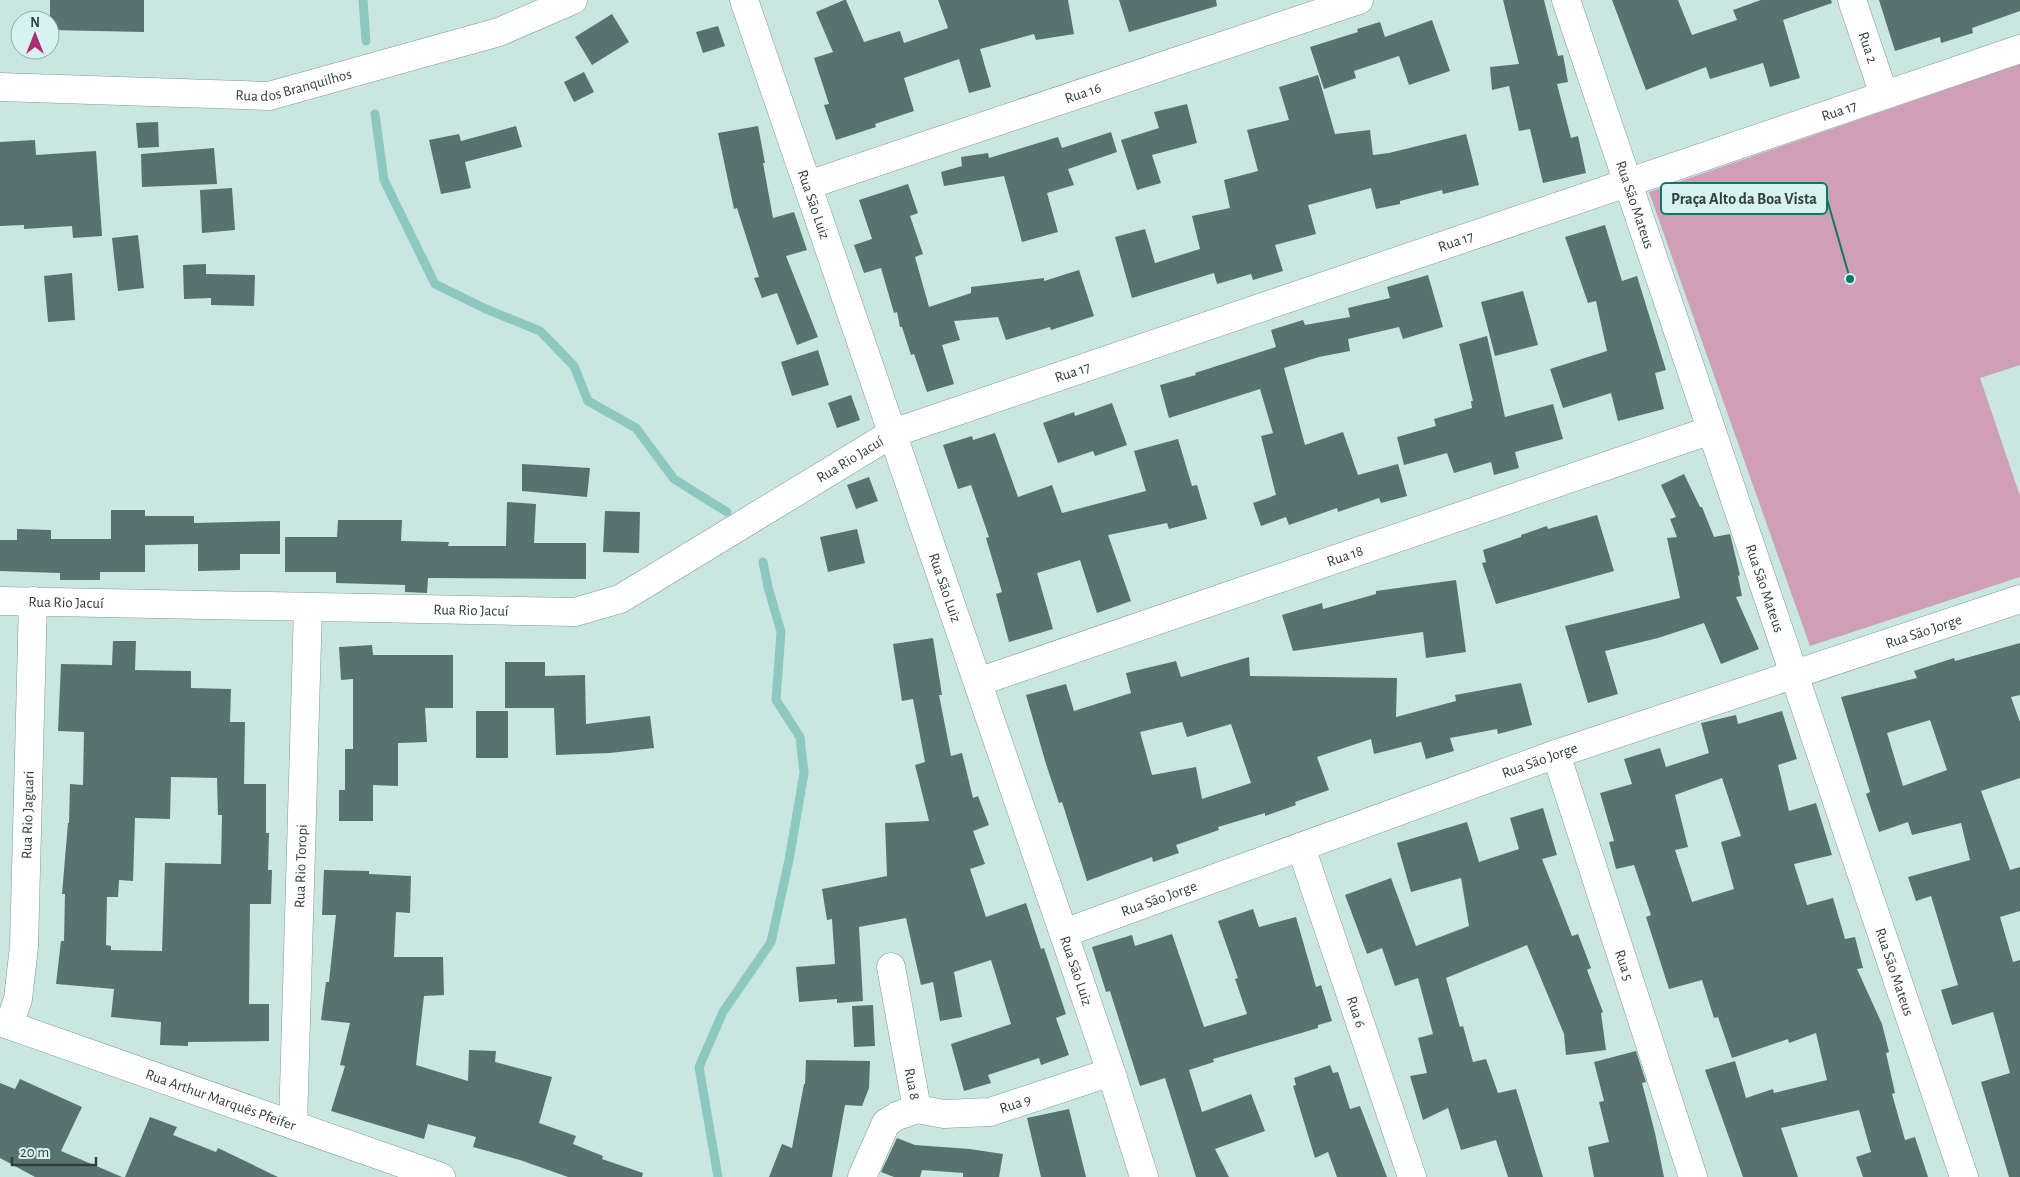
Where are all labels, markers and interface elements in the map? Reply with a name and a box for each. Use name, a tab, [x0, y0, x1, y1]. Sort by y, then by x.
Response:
north arrow	[10, 10, 60, 60]
text: N	[30, 16, 40, 30]
street label: Rua 2	[1855, 30, 1880, 65]
street label: Rua dos Branquilhos	[235, 66, 353, 104]
street label: Rua 16	[1063, 80, 1103, 106]
street label: Rua 17	[1820, 98, 1859, 124]
street label: Rua São Mateus	[1613, 159, 1657, 251]
street label: Rua São Luiz	[795, 168, 832, 241]
callout: Praça Alto da Boa Vista	[1661, 183, 1827, 214]
text: Praça Alto da Boa Vista	[1671, 191, 1817, 207]
street label: Rua 17	[1436, 229, 1476, 255]
street label: Rua 17	[1053, 359, 1092, 385]
street label: Rua Rio Jacuí	[814, 433, 887, 486]
street label: Rua São Mateus	[1743, 542, 1786, 634]
street label: Rua 18	[1325, 543, 1365, 570]
street label: Rua São Luiz	[926, 551, 963, 624]
street label: Rua Rio Jacuí	[28, 595, 104, 611]
street label: Rua Rio Jacuí	[433, 602, 509, 619]
street label: Rua São Jorge	[1884, 612, 1964, 651]
street label: Rua São Jorge	[1500, 740, 1580, 781]
street label: Rua Rio Jaguari	[19, 770, 37, 859]
street label: Rua Rio Toropi	[292, 824, 310, 908]
street label: Rua São Jorge	[1119, 878, 1199, 920]
street label: Rua São Mateus	[1872, 926, 1916, 1018]
street label: Rua São Luiz	[1057, 934, 1095, 1008]
street label: Rua 5	[1612, 948, 1636, 983]
street label: Rua 6	[1344, 994, 1368, 1030]
street label: Rua Arthur Marquês Pfeifer	[143, 1067, 298, 1133]
street label: Rua 8	[902, 1067, 922, 1101]
street label: Rua 9	[998, 1092, 1033, 1116]
scale bar	[12, 1134, 96, 1166]
text: 20 m	[20, 1145, 49, 1160]

